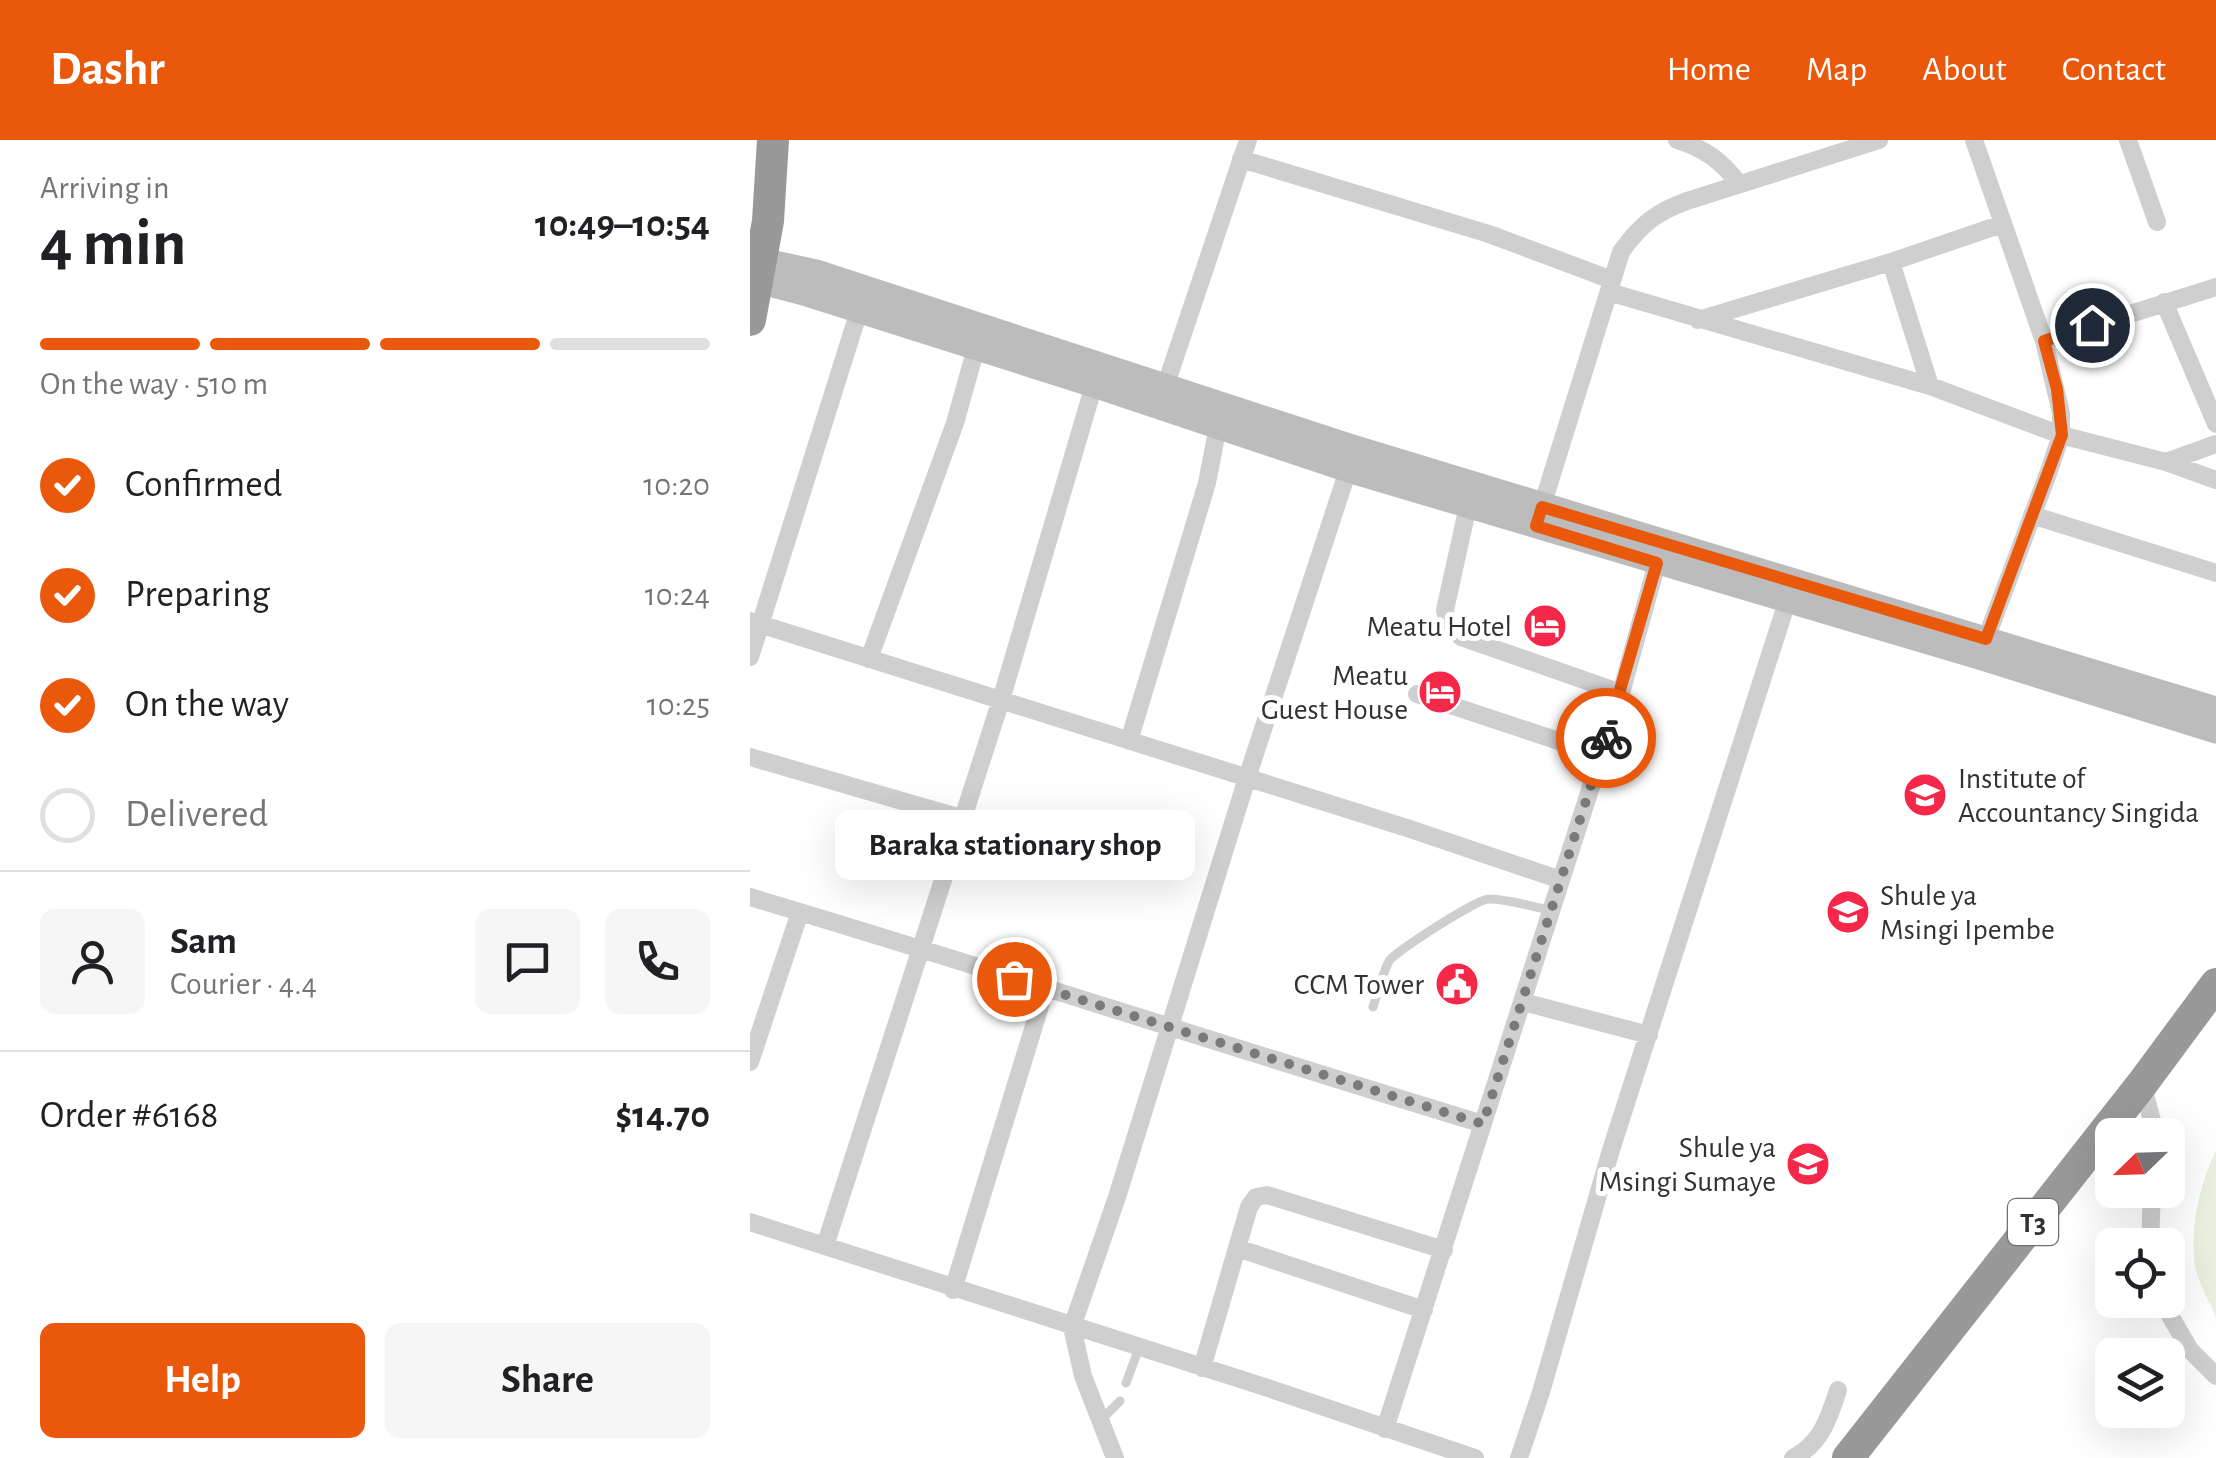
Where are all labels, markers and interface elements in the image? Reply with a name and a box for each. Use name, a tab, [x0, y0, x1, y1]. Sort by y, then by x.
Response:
text: Dashr	[50, 46, 165, 94]
text: Home	[1667, 52, 1751, 87]
text: Map	[1806, 52, 1867, 87]
text: About	[1922, 52, 2007, 87]
text: Contact	[2062, 52, 2166, 87]
text: Arriving in	[40, 172, 169, 204]
text: 10:49–10:54	[535, 206, 710, 244]
text: 4 min	[40, 212, 186, 277]
pin	[2050, 283, 2135, 368]
icon: home	[2065, 298, 2120, 353]
text: On the way · 510 m	[40, 368, 268, 400]
icon: check	[40, 458, 95, 513]
text: Confirmed	[125, 466, 282, 504]
text: 10:20	[643, 469, 710, 501]
icon: check	[40, 568, 95, 623]
text: Preparing	[125, 576, 270, 614]
text: 10:24	[645, 579, 710, 611]
hotel icon: Meatu Hotel	[1522, 603, 1568, 649]
place label: Meatu Hotel	[1366, 612, 1512, 642]
place label: Meatu Guest House	[1261, 661, 1408, 725]
hotel icon: Meatu Guest House	[1417, 669, 1463, 715]
icon: check	[40, 678, 95, 733]
text: On the way	[125, 686, 289, 724]
courier	[1556, 688, 1656, 788]
text: 10:25	[647, 689, 710, 721]
icon: bike	[1579, 711, 1634, 766]
place label: Institute of Accountancy Singida	[1958, 764, 2199, 828]
school or university icon: Institute of Accountancy Singida	[1902, 772, 1948, 818]
text: Delivered	[125, 796, 268, 834]
callout: Baraka stationary shop	[834, 809, 1194, 879]
text: Baraka stationary shop	[868, 829, 1162, 861]
place label: Shule ya Msingi Ipembe	[1880, 881, 2055, 945]
school or university icon: Shule ya Msingi Ipembe	[1825, 889, 1871, 935]
button: person	[40, 909, 145, 1014]
button: chat	[475, 909, 580, 1014]
button: phone	[605, 909, 710, 1014]
text: Sam	[170, 923, 237, 961]
pin	[972, 937, 1057, 1022]
icon: bag	[987, 952, 1042, 1007]
public building icon: CCM Tower	[1434, 961, 1480, 1007]
text: Courier · 4.4	[170, 968, 317, 1000]
place label: CCM Tower	[1294, 970, 1424, 1000]
text: Order #6168	[40, 1097, 219, 1135]
text: $14.70	[615, 1097, 710, 1135]
north arrow	[2095, 1118, 2185, 1208]
map controls	[2095, 1118, 2185, 1428]
place label: Shule ya Msingi Sumaye	[1599, 1133, 1776, 1197]
school or university icon: Shule ya Msingi Sumaye	[1785, 1141, 1831, 1187]
road number: T3	[2008, 1199, 2058, 1245]
button: locate	[2095, 1228, 2185, 1318]
button: Help	[40, 1323, 365, 1438]
button: Share	[385, 1323, 710, 1438]
button: layers	[2095, 1338, 2185, 1428]

